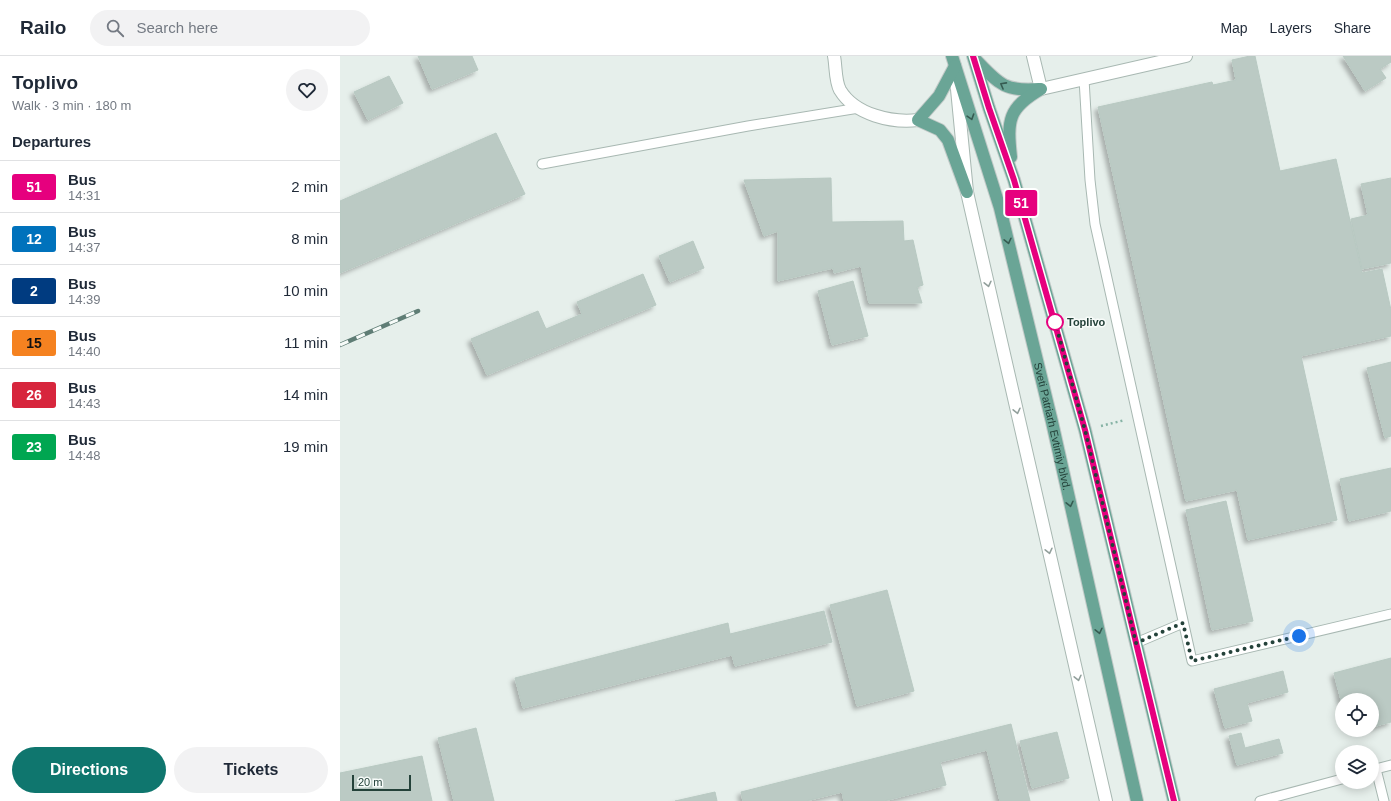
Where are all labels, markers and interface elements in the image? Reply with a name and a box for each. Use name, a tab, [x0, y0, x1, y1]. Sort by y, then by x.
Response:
search box	[90, 10, 370, 46]
text: Railo	[20, 17, 66, 38]
icon: search	[104, 17, 126, 39]
text: Search here	[136, 19, 218, 36]
text: Map	[1220, 20, 1248, 36]
text: Layers	[1270, 20, 1312, 36]
text: Share	[1334, 20, 1371, 36]
button: heart	[286, 69, 328, 111]
text: Toplivo	[12, 72, 78, 93]
one-way arrow	[1000, 82, 1007, 89]
text: Walk · 3 min · 180 m	[12, 98, 131, 113]
one-way arrow	[967, 113, 975, 120]
text: Departures	[12, 133, 91, 150]
text: Bus	[68, 171, 96, 188]
text: 2 min	[291, 178, 328, 195]
text: 51	[26, 179, 42, 195]
text: 14:31	[68, 188, 101, 203]
line badge: 51	[1003, 190, 1039, 216]
text: 51	[1013, 195, 1029, 211]
text: Bus	[68, 223, 96, 240]
text: 8 min	[291, 230, 328, 247]
text: 12	[26, 231, 42, 247]
one-way arrow	[1004, 238, 1012, 244]
text: 14:37	[68, 240, 101, 255]
text: Bus	[68, 275, 96, 292]
one-way arrow	[983, 281, 991, 287]
text: 10 min	[283, 282, 328, 299]
text: 2	[30, 283, 38, 299]
text: 14:39	[68, 292, 101, 307]
marker: Toplivo	[1046, 313, 1064, 331]
place label: Toplivo	[1067, 316, 1106, 328]
text: Bus	[68, 327, 96, 344]
text: 11 min	[284, 334, 328, 351]
text: 15	[26, 335, 42, 351]
text: 14:40	[68, 344, 101, 359]
street label: Sveti Patriarh Evtimiy blvd.	[1032, 361, 1073, 491]
text: Bus	[68, 379, 96, 396]
text: 14 min	[283, 386, 328, 403]
text: 26	[26, 387, 42, 403]
text: 14:43	[68, 396, 101, 411]
one-way arrow	[1012, 408, 1020, 414]
text: Bus	[68, 431, 96, 448]
text: 19 min	[283, 438, 328, 455]
text: 23	[26, 439, 42, 455]
text: 14:48	[68, 448, 101, 463]
one-way arrow	[1065, 501, 1073, 507]
one-way arrow	[1044, 548, 1052, 554]
your location	[1289, 626, 1309, 646]
one-way arrow	[1094, 628, 1102, 634]
one-way arrow	[1073, 675, 1081, 681]
map controls	[1335, 693, 1379, 789]
button: locate	[1335, 693, 1379, 737]
button: layers	[1335, 745, 1379, 789]
button: Directions	[12, 747, 166, 793]
button: Tickets	[174, 747, 328, 793]
scale bar	[352, 773, 411, 792]
text: 20 m	[358, 776, 382, 788]

